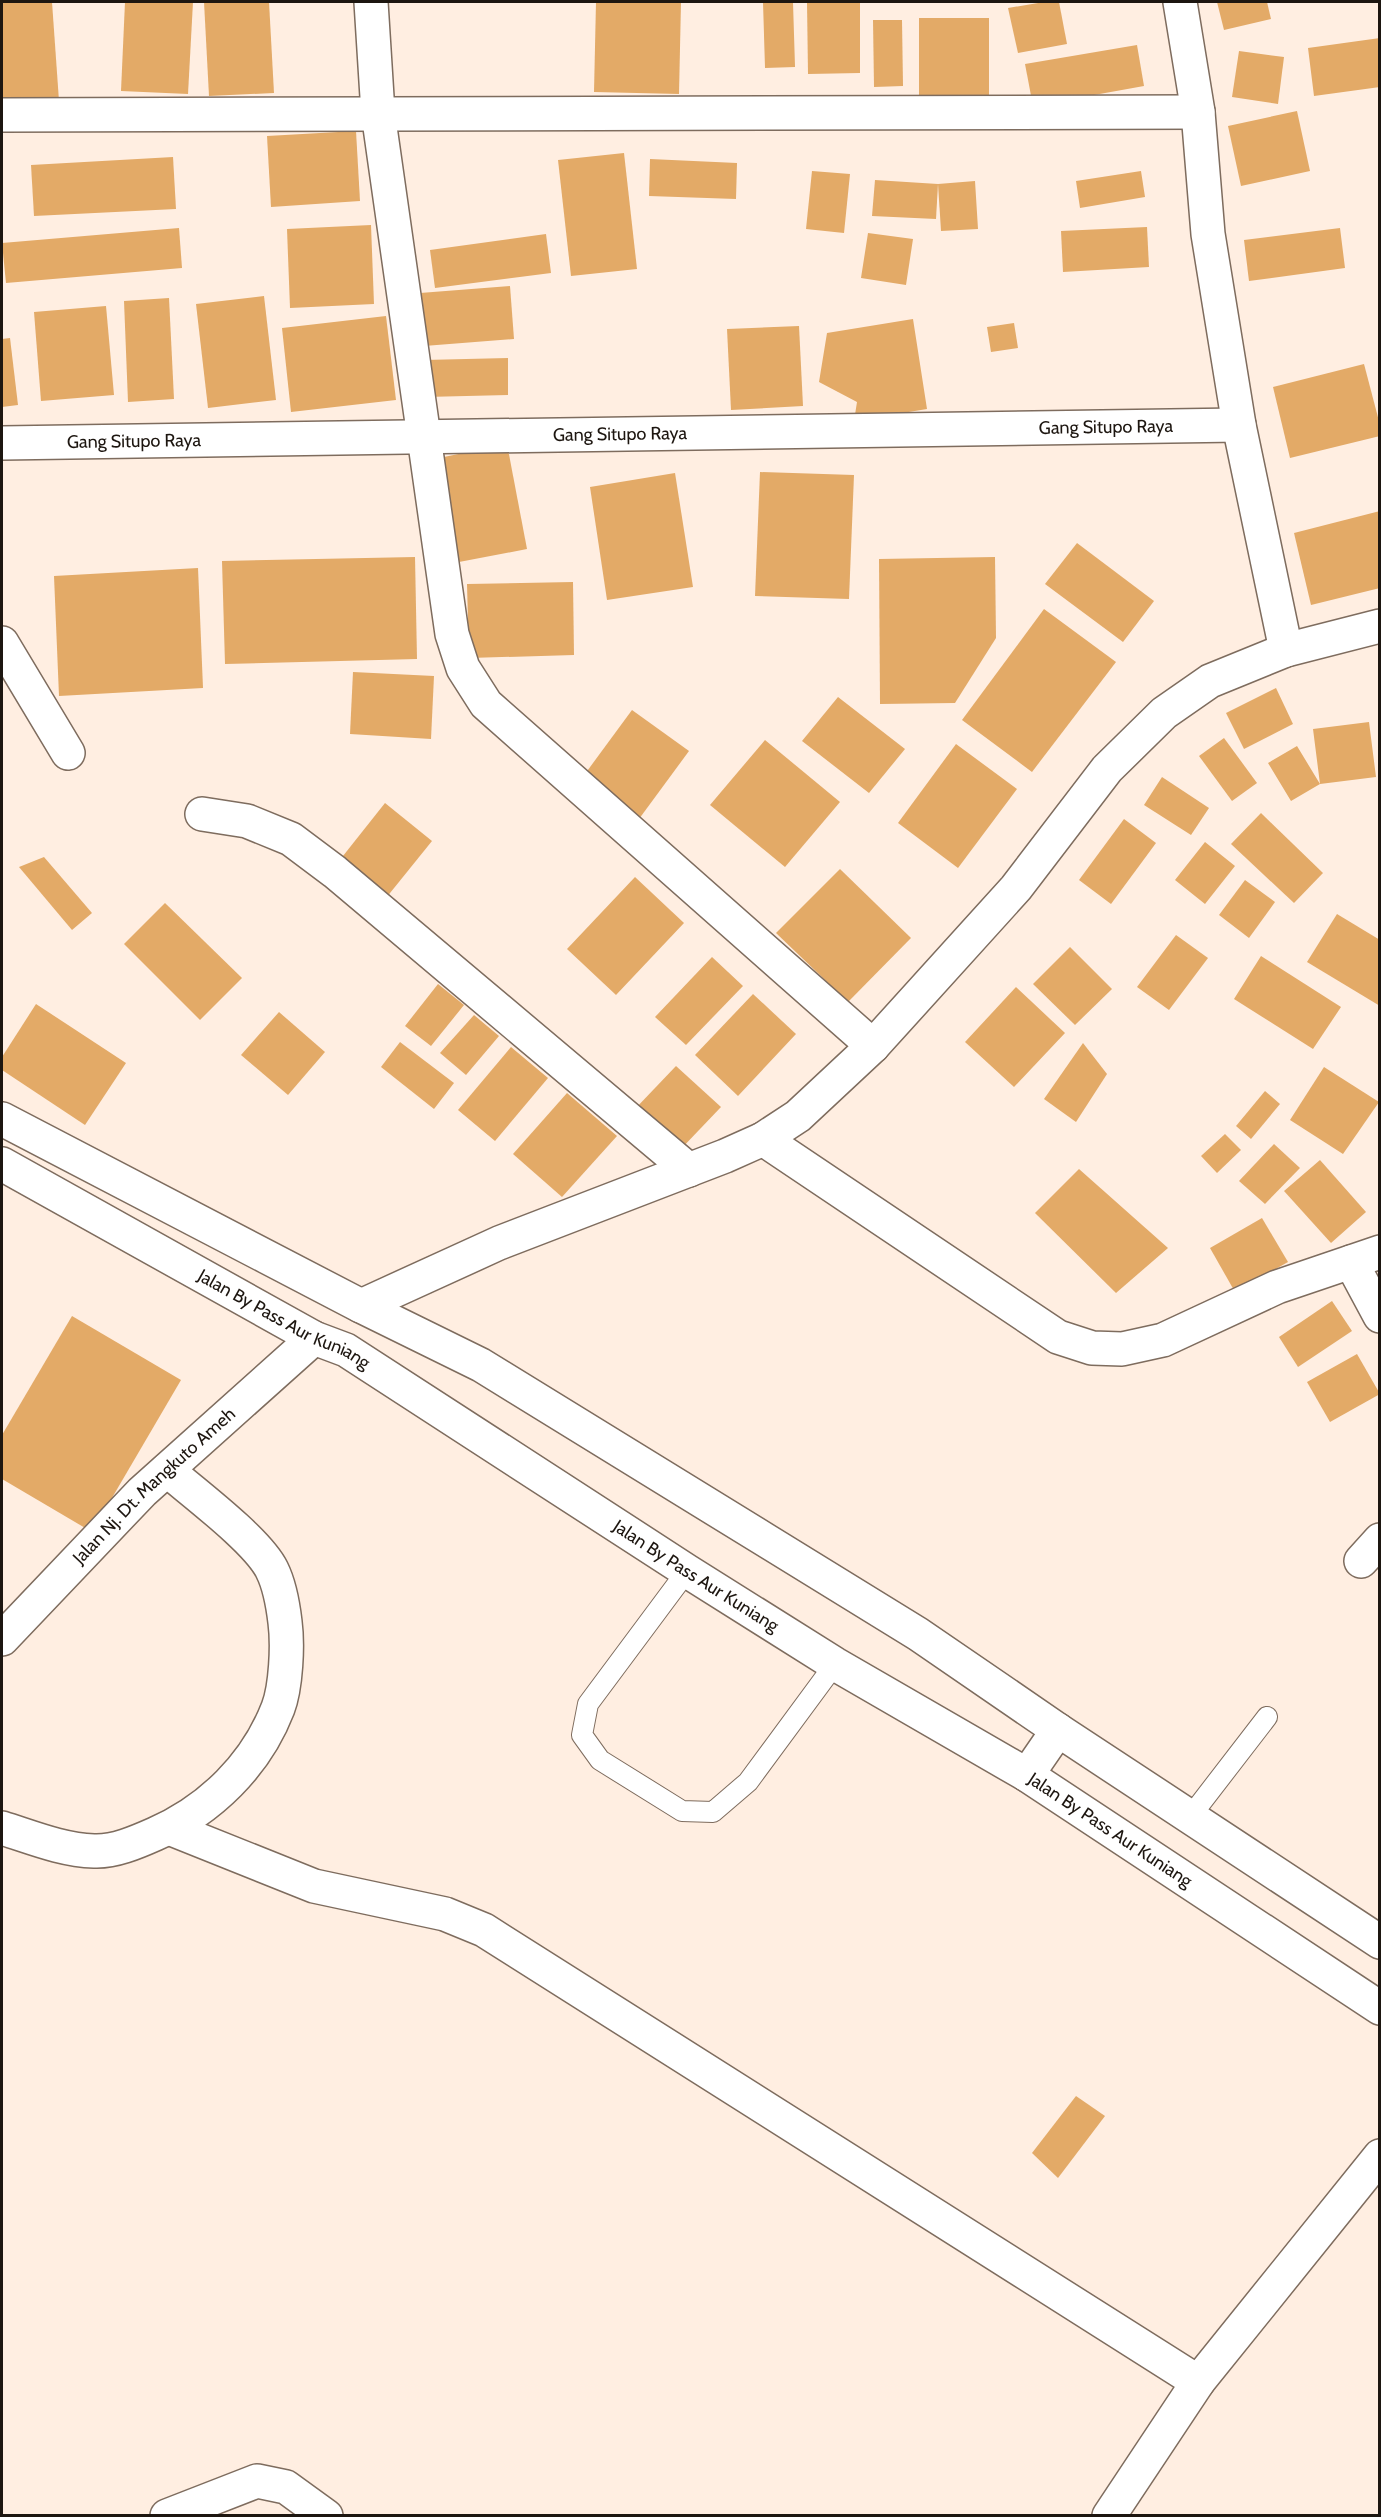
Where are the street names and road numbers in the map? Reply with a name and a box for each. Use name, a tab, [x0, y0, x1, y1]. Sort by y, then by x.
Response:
street label: Gang Situpo Raya	[1039, 415, 1174, 439]
street label: Gang Situpo Raya	[553, 422, 688, 446]
street label: Gang Situpo Raya	[67, 429, 202, 453]
street label: Jalan By Pass Aur Kuniang	[193, 1264, 375, 1374]
street label: Jalan Nj. Dt. Mangkuto Ameh	[68, 1403, 240, 1569]
street label: Jalan By Pass Aur Kuniang	[608, 1515, 784, 1637]
street label: Jalan By Pass Aur Kuniang	[1023, 1767, 1197, 1893]

